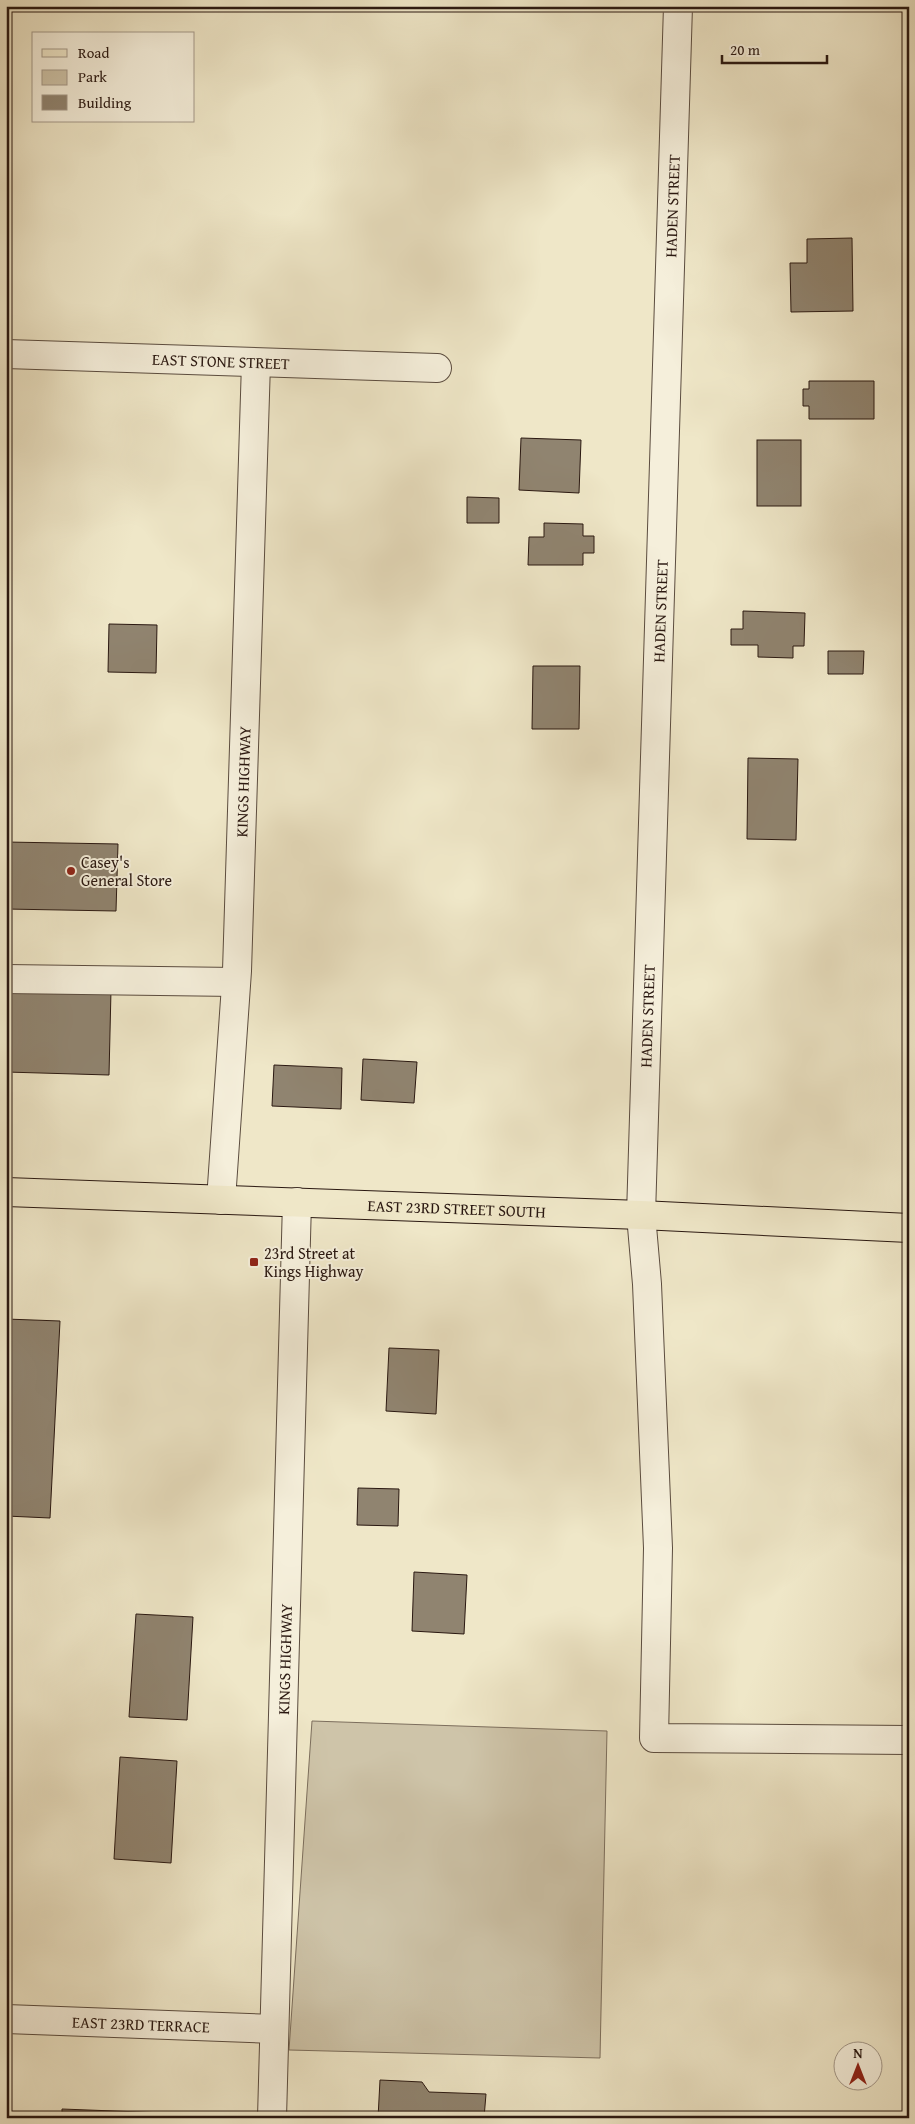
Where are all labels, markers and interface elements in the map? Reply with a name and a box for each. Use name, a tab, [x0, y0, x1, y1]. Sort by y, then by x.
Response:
legend	[32, 32, 195, 122]
scale bar	[722, 32, 828, 64]
text: 20 m	[730, 39, 761, 60]
text: Road	[78, 42, 109, 63]
text: Park	[78, 66, 107, 87]
text: Building	[78, 92, 132, 113]
street label: HADEN STREET	[658, 154, 686, 258]
street label: EAST STONE STREET	[152, 347, 290, 375]
street label: HADEN STREET	[646, 559, 674, 663]
street label: KINGS HIGHWAY	[229, 725, 257, 838]
place label: Casey's General Store	[81, 850, 172, 892]
marker: Casey's General Store	[65, 865, 77, 877]
street label: HADEN STREET	[633, 964, 661, 1068]
street label: EAST 23RD STREET SOUTH	[367, 1193, 547, 1224]
place label: 23rd Street at Kings Highway	[264, 1241, 364, 1283]
marker: 23rd Street at Kings Highway	[248, 1256, 260, 1268]
street label: KINGS HIGHWAY	[271, 1603, 298, 1715]
street label: EAST 23RD TERRACE	[72, 2009, 210, 2039]
north arrow	[832, 2042, 882, 2092]
text: N	[853, 2043, 863, 2063]

